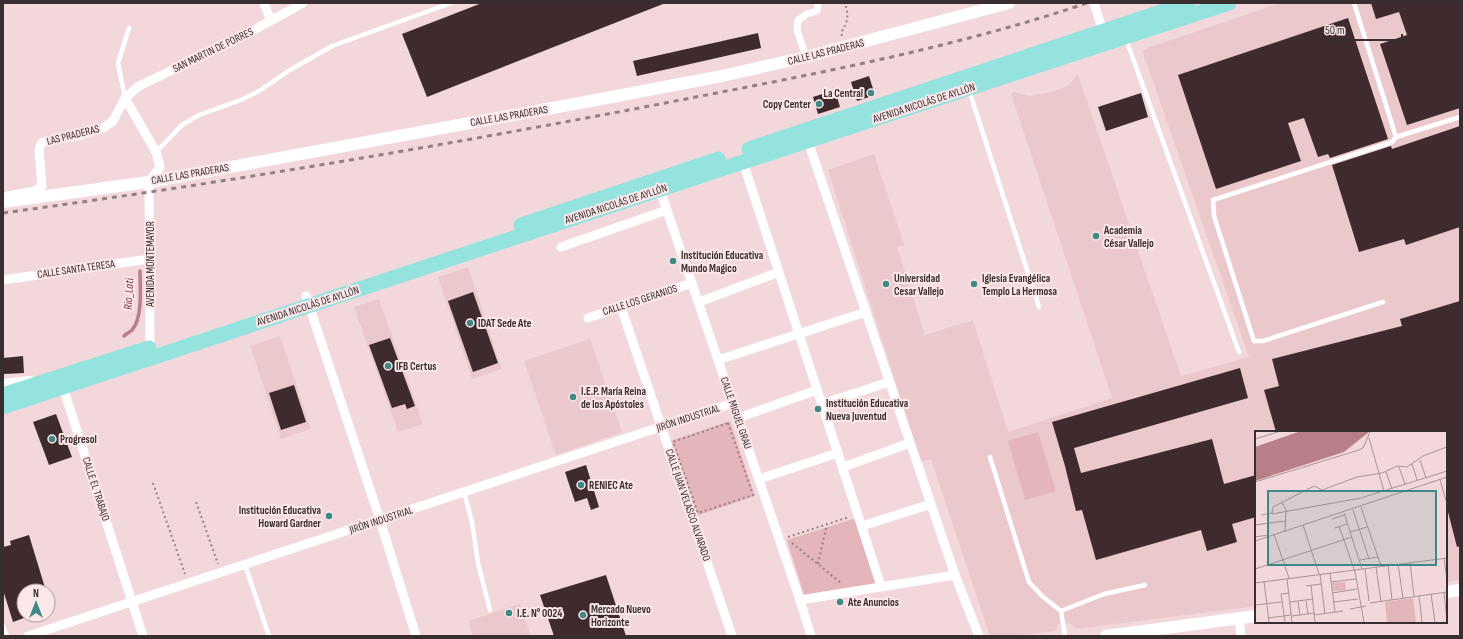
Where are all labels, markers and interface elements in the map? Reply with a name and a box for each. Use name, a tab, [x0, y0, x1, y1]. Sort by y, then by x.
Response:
scale bar	[1319, 16, 1402, 42]
text: 50 m	[1325, 23, 1345, 38]
street label: SAN MARTIN DE PORRES	[171, 25, 256, 75]
street label: CALLE LAS PRADERAS	[786, 36, 866, 68]
street label: AVENIDA NICOLÁS DE AYLLÓN	[870, 80, 977, 126]
place label: La Central	[824, 87, 863, 100]
marker: La Central	[866, 88, 876, 98]
place label: Copy Center	[763, 98, 812, 111]
marker: Copy Center	[814, 99, 824, 109]
street label: CALLE LAS PRADERAS	[469, 103, 549, 129]
street label: LAS PRADERAS	[45, 122, 101, 148]
street label: CALLE LAS PRADERAS	[150, 161, 230, 187]
street label: AVENIDA NICOLÁS DE AYLLÓN	[562, 181, 669, 227]
street label: AVENIDA MONTEMAYOR	[144, 221, 157, 308]
place label: Academia César Vallejo	[1103, 224, 1154, 250]
marker: Academia César Vallejo	[1091, 231, 1101, 241]
place label: Institución Educativa Mundo Magico	[681, 249, 764, 275]
marker: Institución Educativa Mundo Magico	[668, 256, 678, 266]
street label: CALLE SANTA TERESA	[36, 257, 116, 281]
place label: Universidad Cesar Vallejo	[894, 272, 944, 298]
place label: Iglesia Evangélica Templo La Hermosa	[982, 272, 1058, 298]
water label: Rio_Lati	[121, 277, 137, 310]
marker: Universidad Cesar Vallejo	[881, 279, 891, 289]
marker: Iglesia Evangélica Templo La Hermosa	[969, 279, 979, 289]
street label: CALLE LOS GERANIOS	[601, 282, 679, 318]
street label: AVENIDA NICOLÁS DE AYLLÓN	[254, 283, 361, 329]
place label: IDAT Sede Ate	[478, 317, 532, 330]
marker: IDAT Sede Ate	[465, 318, 475, 328]
place label: IFB Certus	[396, 360, 437, 373]
marker: IFB Certus	[383, 361, 393, 371]
street label: CALLE MIGUEL GRAU	[718, 375, 754, 451]
place label: I.E.P. María Reina de los Apóstoles	[581, 385, 646, 411]
marker: I.E.P. María Reina de los Apóstoles	[568, 392, 578, 402]
place label: Institución Educativa Nueva Juventud	[826, 397, 909, 423]
street label: JIRÓN INDUSTRIAL	[654, 402, 721, 435]
marker: Institución Educativa Nueva Juventud	[813, 404, 823, 414]
inset map	[1255, 431, 1447, 623]
place label: Progresol	[60, 433, 97, 446]
marker: Progresol	[47, 434, 57, 444]
street label: CALLE JUAN VELASCO ALVARADO	[663, 447, 713, 563]
street label: CALLE EL TRABAJO	[80, 455, 112, 523]
place label: RENIEC Ate	[589, 479, 633, 492]
marker: RENIEC Ate	[576, 480, 586, 490]
place label: Institución Educativa Howard Gardner	[239, 504, 322, 530]
street label: JIRÓN INDUSTRIAL	[347, 504, 414, 537]
marker: Institución Educativa Howard Gardner	[324, 511, 334, 521]
north arrow	[16, 583, 56, 623]
text: N	[33, 587, 39, 600]
place label: Ate Anuncios	[847, 596, 899, 609]
marker: Ate Anuncios	[835, 597, 845, 607]
place label: Mercado Nuevo Horizonte	[591, 603, 651, 629]
place label: I.E. N° 0024	[517, 607, 562, 620]
marker: I.E. N° 0024	[504, 608, 514, 618]
marker: Mercado Nuevo Horizonte	[578, 610, 588, 620]

